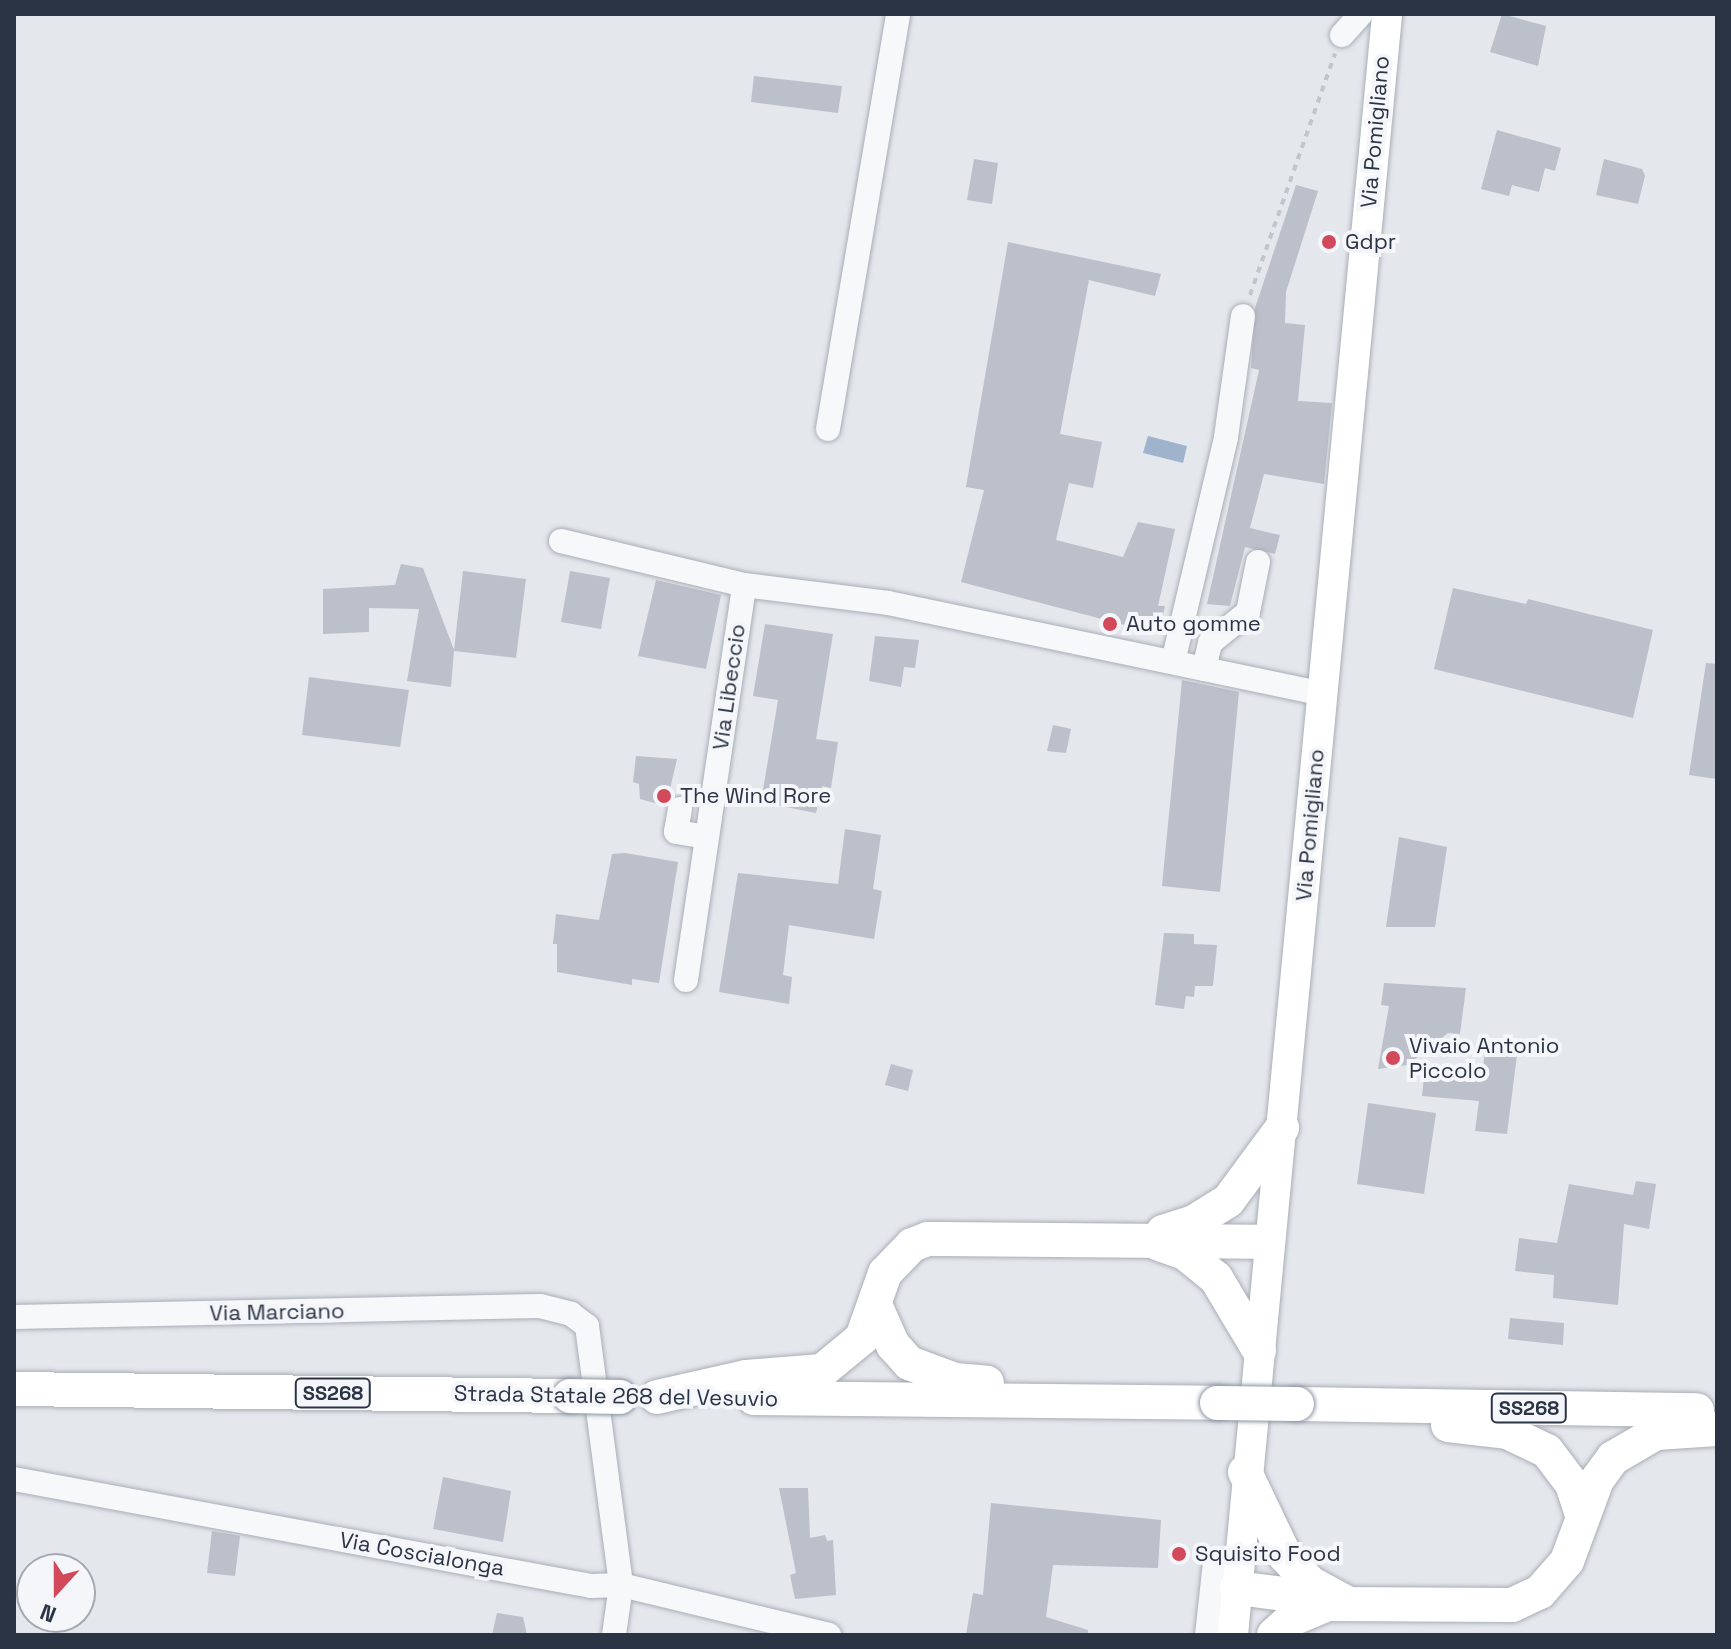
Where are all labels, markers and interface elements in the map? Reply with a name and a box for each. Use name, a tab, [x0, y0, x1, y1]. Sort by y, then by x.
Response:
street label: Via Pomigliano	[1355, 55, 1395, 209]
place label: Gdpr	[1345, 229, 1396, 255]
marker: Gdpr	[1320, 233, 1338, 251]
place label: Auto gomme	[1126, 611, 1261, 637]
marker: Auto gomme	[1101, 615, 1119, 633]
street label: Via Libeccio	[707, 622, 751, 752]
street label: Via Pomigliano	[1290, 748, 1330, 902]
place label: The Wind Rore	[680, 783, 831, 809]
marker: The Wind Rore	[655, 787, 673, 805]
place label: Vivaio Antonio Piccolo	[1409, 1032, 1560, 1084]
marker: Vivaio Antonio Piccolo	[1384, 1049, 1402, 1067]
street label: Via Marciano	[209, 1298, 345, 1326]
road number: SS268	[293, 1377, 373, 1409]
street label: Strada Statale 268 del Vesuvio	[453, 1380, 779, 1412]
road number: SS268	[1489, 1392, 1569, 1424]
street label: Via Coscialonga	[337, 1526, 507, 1582]
place label: Squisito Food	[1195, 1541, 1341, 1567]
marker: Squisito Food	[1170, 1545, 1188, 1563]
north arrow	[16, 1553, 96, 1633]
text: N	[36, 1598, 60, 1629]

